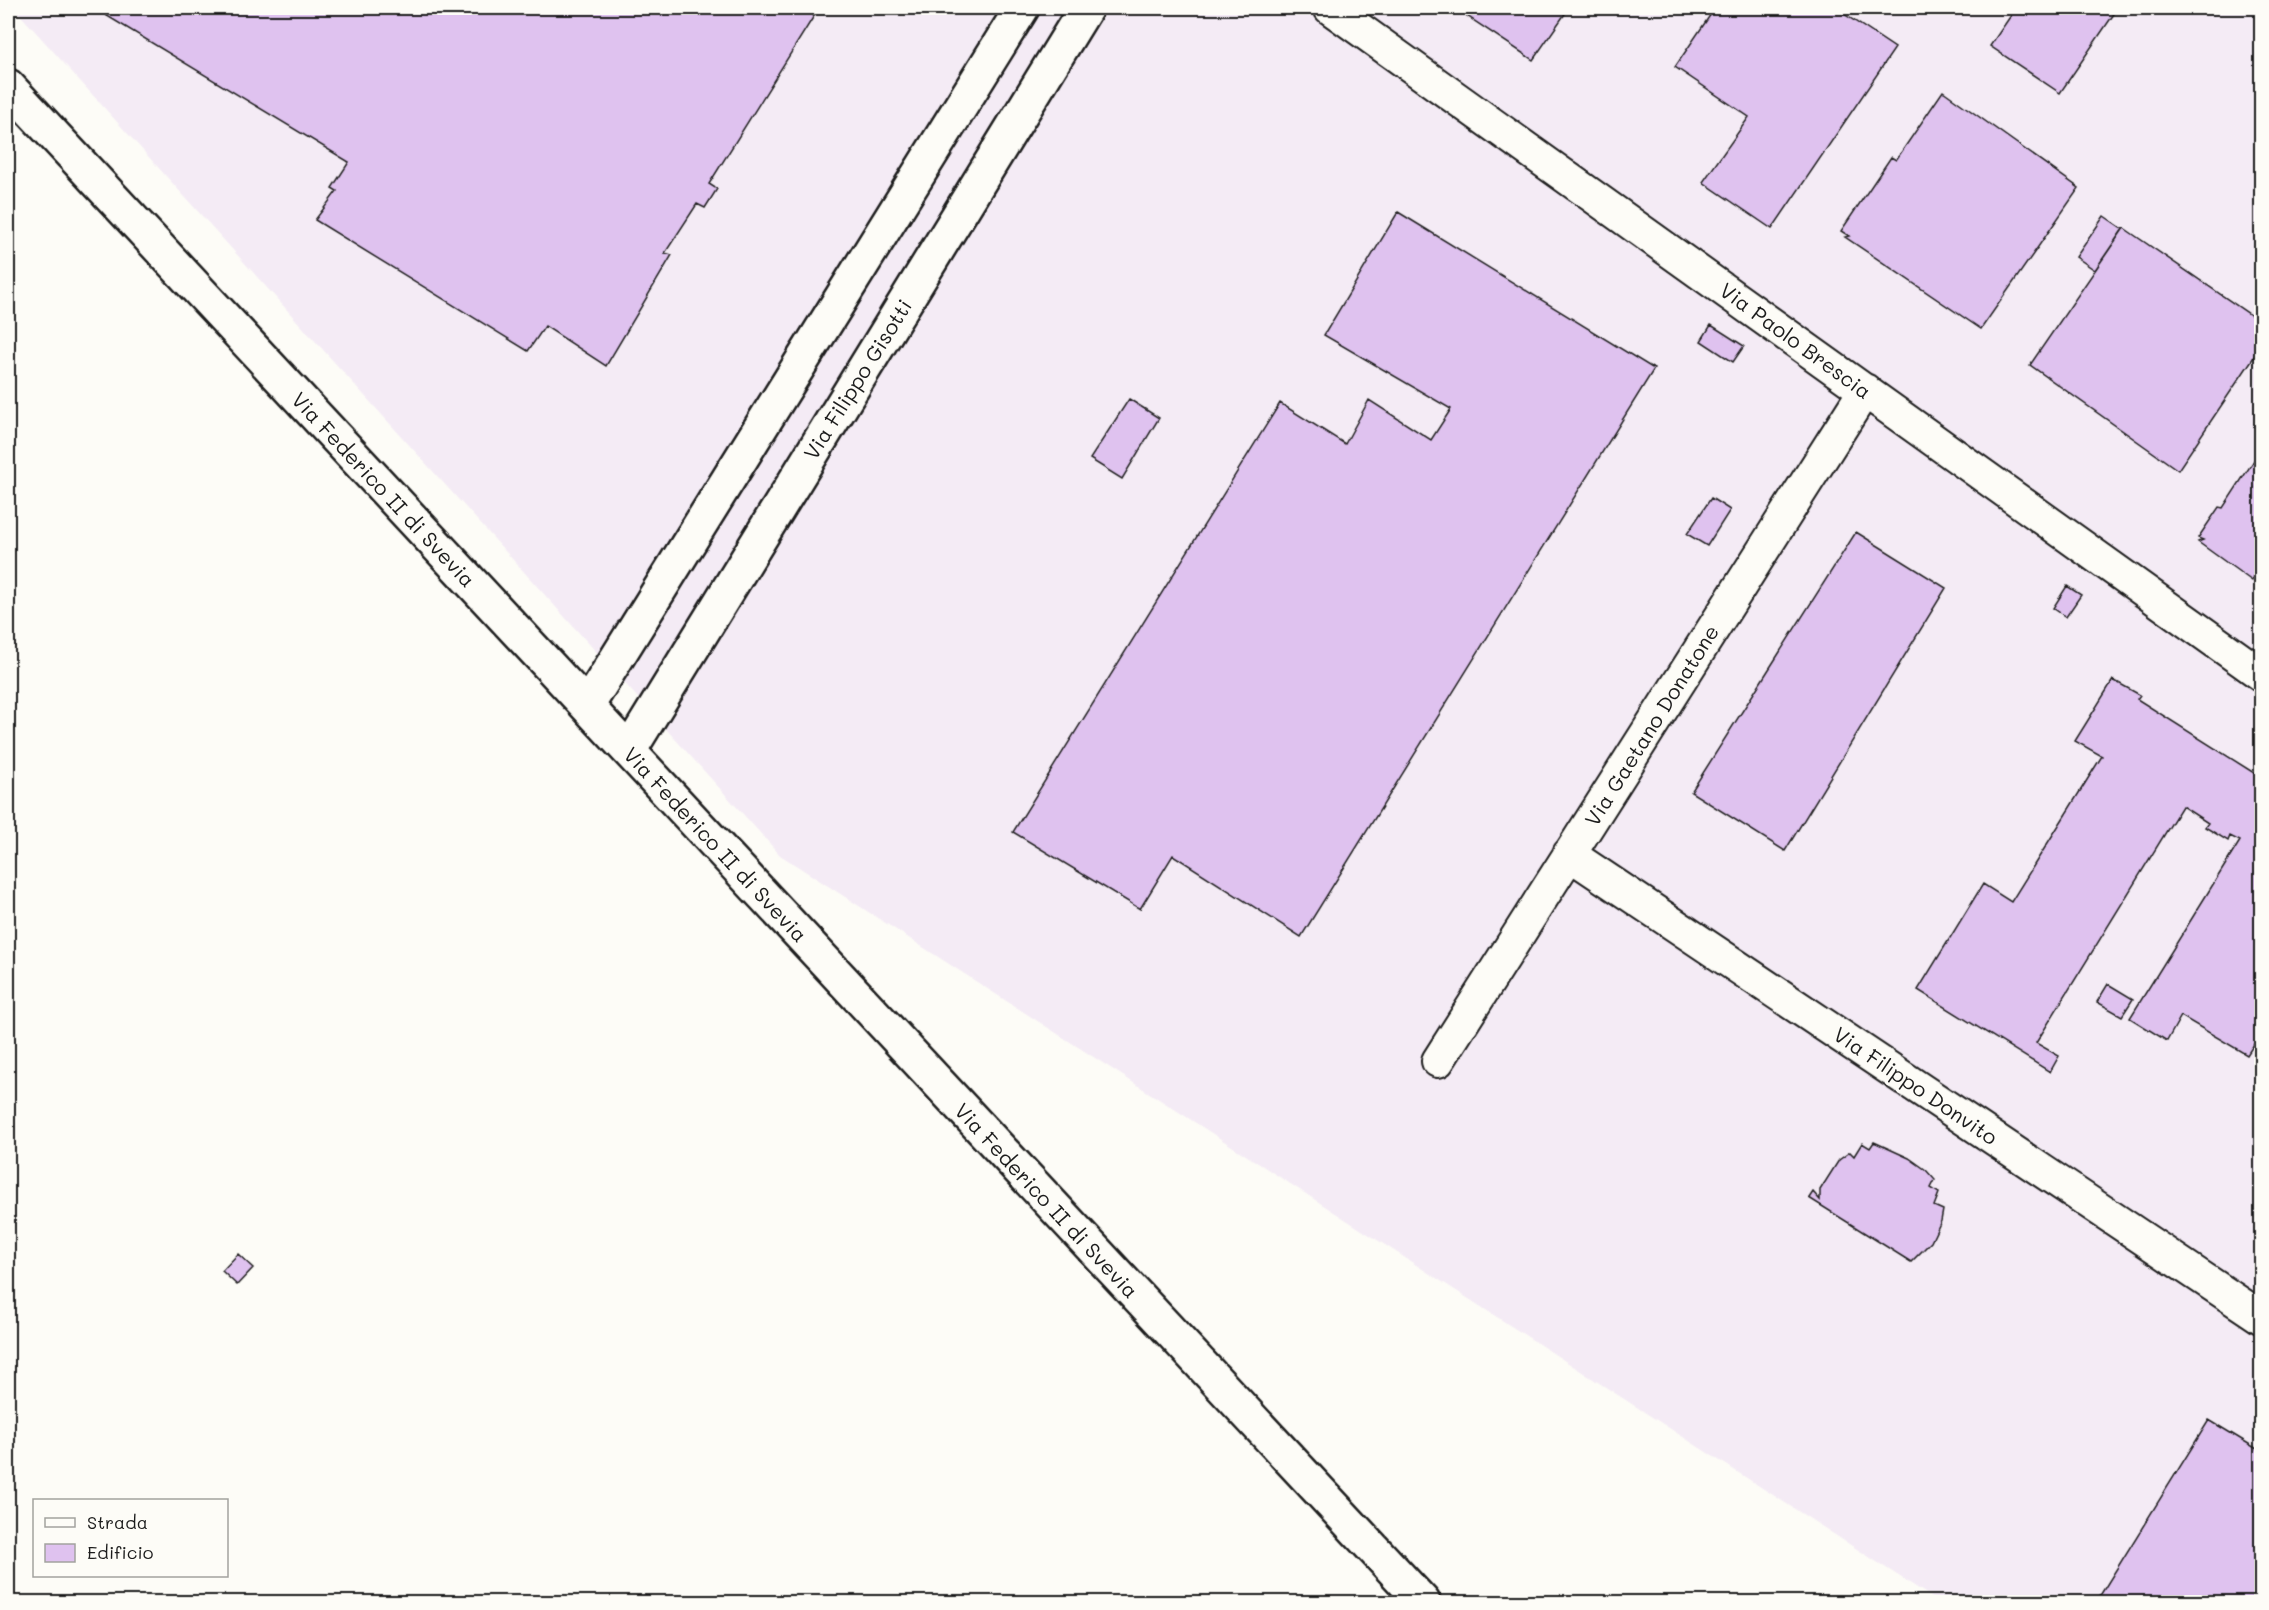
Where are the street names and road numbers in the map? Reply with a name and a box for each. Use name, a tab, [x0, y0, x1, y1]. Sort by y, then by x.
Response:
street label: Via Paolo Brescia	[1715, 276, 1877, 404]
street label: Via Filippo Gisotti	[797, 294, 917, 464]
street label: Via Federico II di Svevia	[286, 386, 482, 592]
street label: Via Gaetano Donatone	[1578, 619, 1724, 831]
street label: Via Federico II di Svevia	[618, 741, 814, 947]
street label: Via Filippo Donvito	[1829, 1020, 2003, 1150]
street label: Via Federico II di Svevia	[949, 1097, 1145, 1303]

